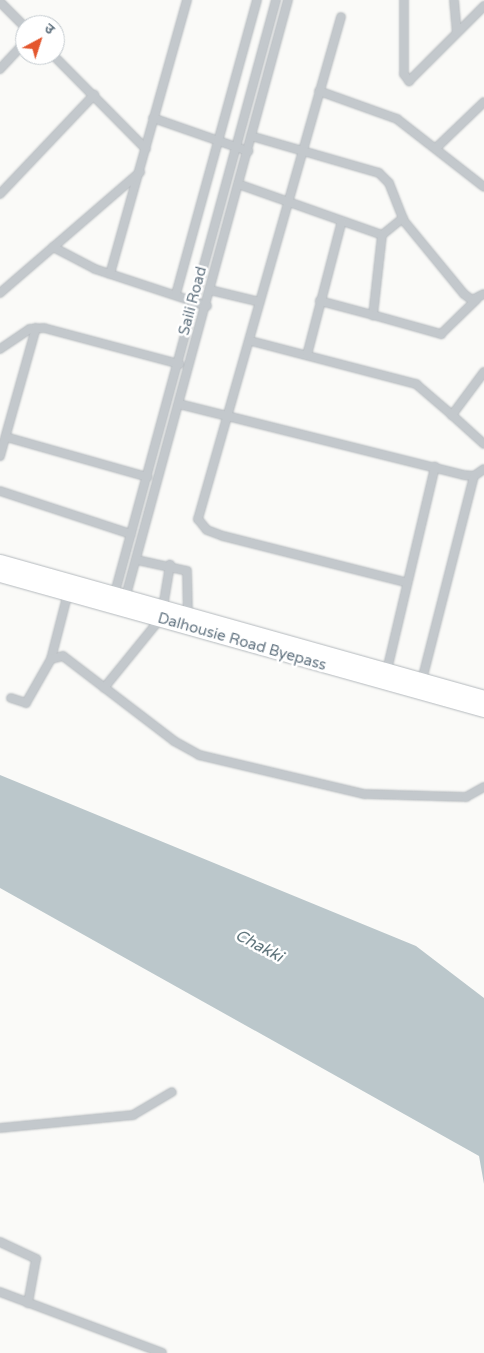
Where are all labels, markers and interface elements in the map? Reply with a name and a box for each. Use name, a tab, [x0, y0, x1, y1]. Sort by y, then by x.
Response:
north arrow	[15, 15, 65, 65]
text: उ	[41, 20, 58, 38]
street label: Saili Road	[175, 265, 211, 337]
street label: Dalhousie Road Byepass	[156, 609, 328, 675]
water label: Chakki	[232, 925, 286, 967]

